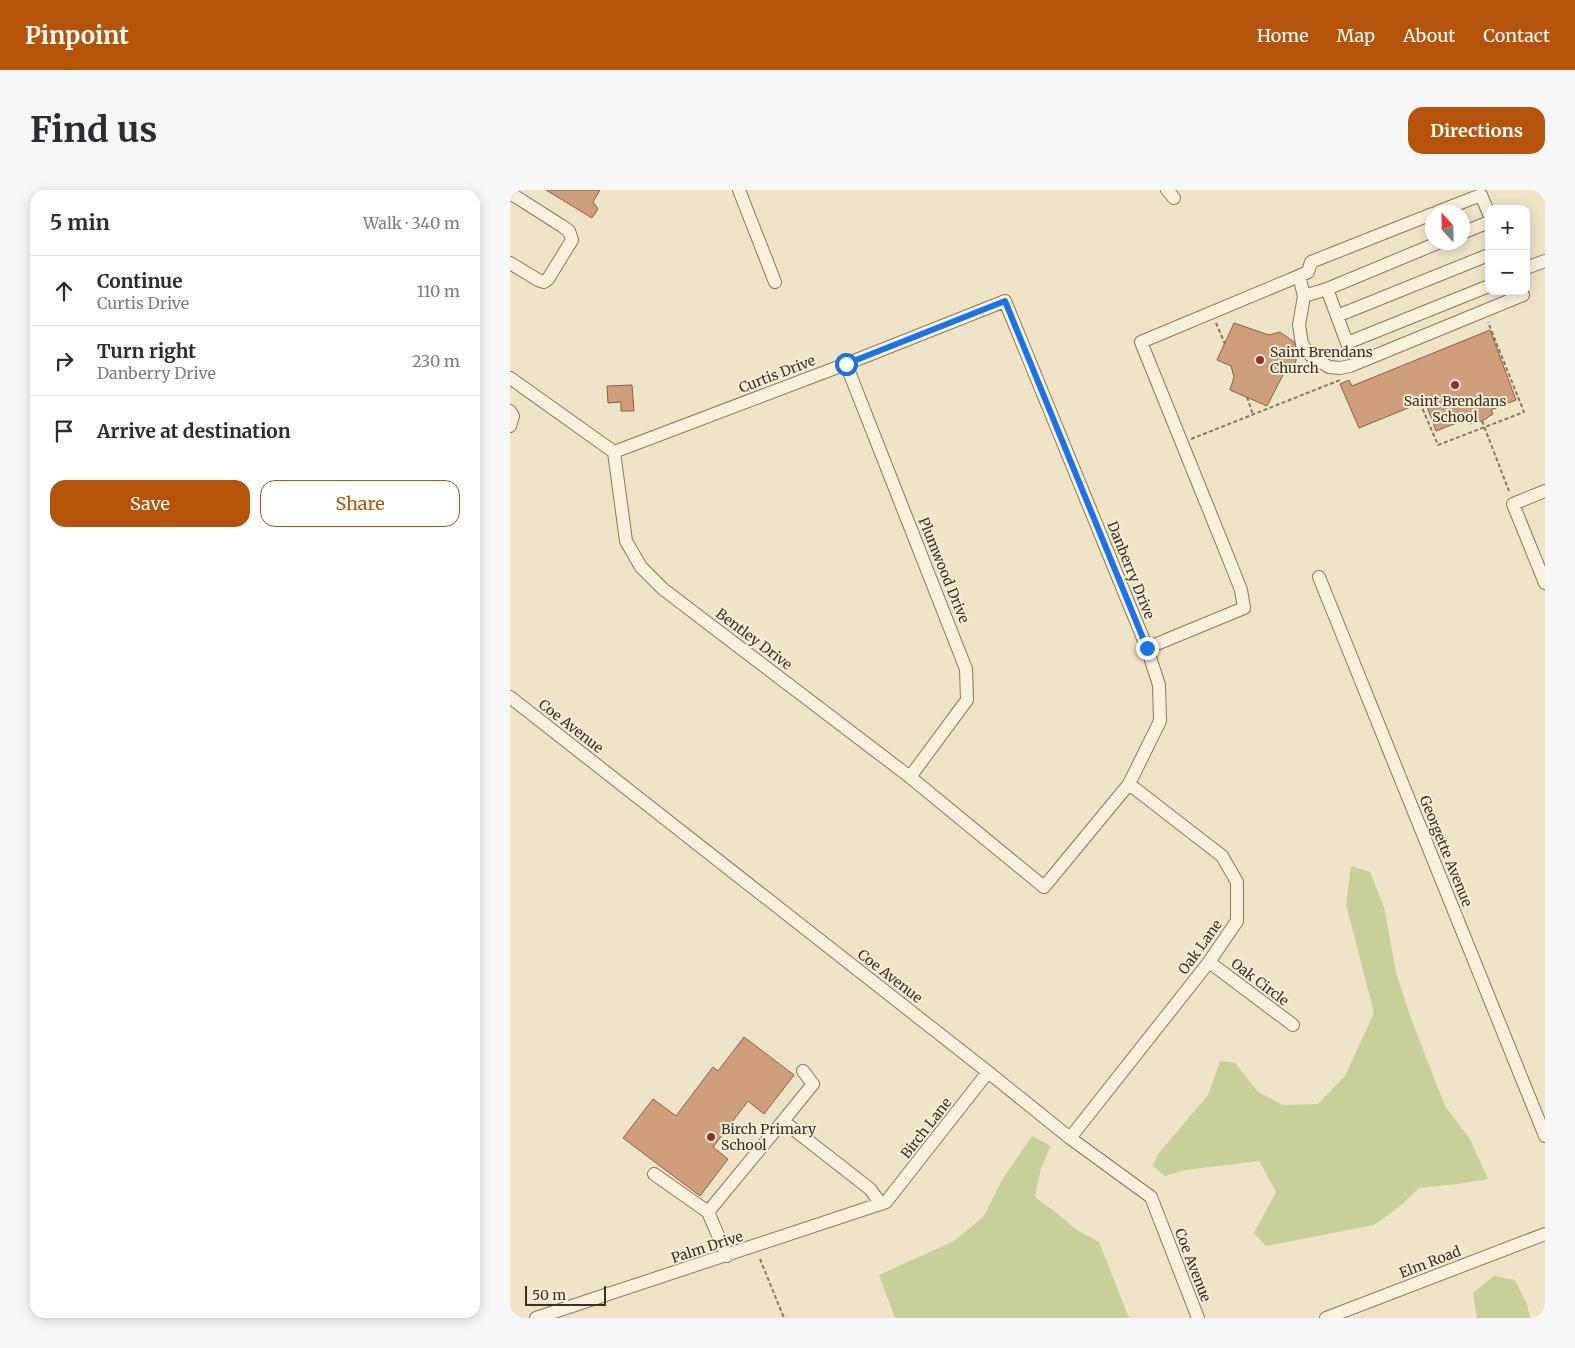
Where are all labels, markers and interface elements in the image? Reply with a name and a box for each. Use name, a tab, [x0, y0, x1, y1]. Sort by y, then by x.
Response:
text: Pinpoint	[25, 20, 129, 51]
text: Home	[1257, 24, 1309, 47]
text: Map	[1337, 24, 1375, 47]
text: About	[1403, 24, 1455, 47]
text: Contact	[1483, 24, 1550, 47]
button: Directions	[1408, 107, 1545, 154]
text: Find us	[30, 108, 157, 152]
north arrow	[1425, 205, 1470, 250]
map controls	[1485, 205, 1530, 295]
button: +	[1485, 205, 1530, 250]
text: 5 min	[50, 209, 110, 236]
text: Walk · 340 m	[363, 213, 460, 233]
button: −	[1485, 250, 1530, 295]
text: Continue	[97, 269, 183, 293]
icon: ahead	[50, 277, 78, 305]
text: 110 m	[417, 281, 460, 301]
text: Curtis Drive	[97, 293, 189, 313]
text: Turn right	[97, 339, 196, 363]
place label: Saint Brendans Church	[1270, 343, 1373, 377]
icon: right	[50, 347, 78, 375]
text: 230 m	[412, 351, 460, 371]
street label: Curtis Drive	[736, 351, 818, 397]
route start	[835, 353, 858, 376]
marker: Saint Brendans Church	[1254, 354, 1266, 366]
text: Danberry Drive	[97, 363, 216, 383]
marker: Saint Brendans School	[1449, 379, 1461, 391]
place label: Saint Brendans School	[1404, 392, 1506, 426]
icon: arrive	[50, 417, 78, 445]
text: Arrive at destination	[97, 419, 291, 443]
button: Save	[50, 480, 250, 527]
button: Share	[260, 480, 460, 527]
street label: Plumwood Drive	[915, 515, 973, 625]
street label: Danberry Drive	[1103, 518, 1159, 622]
street label: Bentley Drive	[712, 604, 796, 674]
route end	[1136, 637, 1159, 660]
street label: Coe Avenue	[535, 695, 607, 757]
street label: Georgette Avenue	[1415, 793, 1477, 909]
street label: Oak Lane	[1174, 916, 1226, 978]
street label: Coe Avenue	[854, 945, 926, 1007]
street label: Oak Circle	[1227, 954, 1293, 1010]
street label: Birch Lane	[897, 1094, 955, 1162]
place label: Birch Primary School	[721, 1120, 817, 1154]
marker: Birch Primary School	[705, 1131, 717, 1143]
street label: Coe Avenue	[1171, 1226, 1215, 1304]
street label: Palm Drive	[669, 1227, 745, 1267]
street label: Elm Road	[1397, 1242, 1464, 1282]
scale bar	[525, 1283, 606, 1306]
text: 50 m	[532, 1286, 566, 1304]

